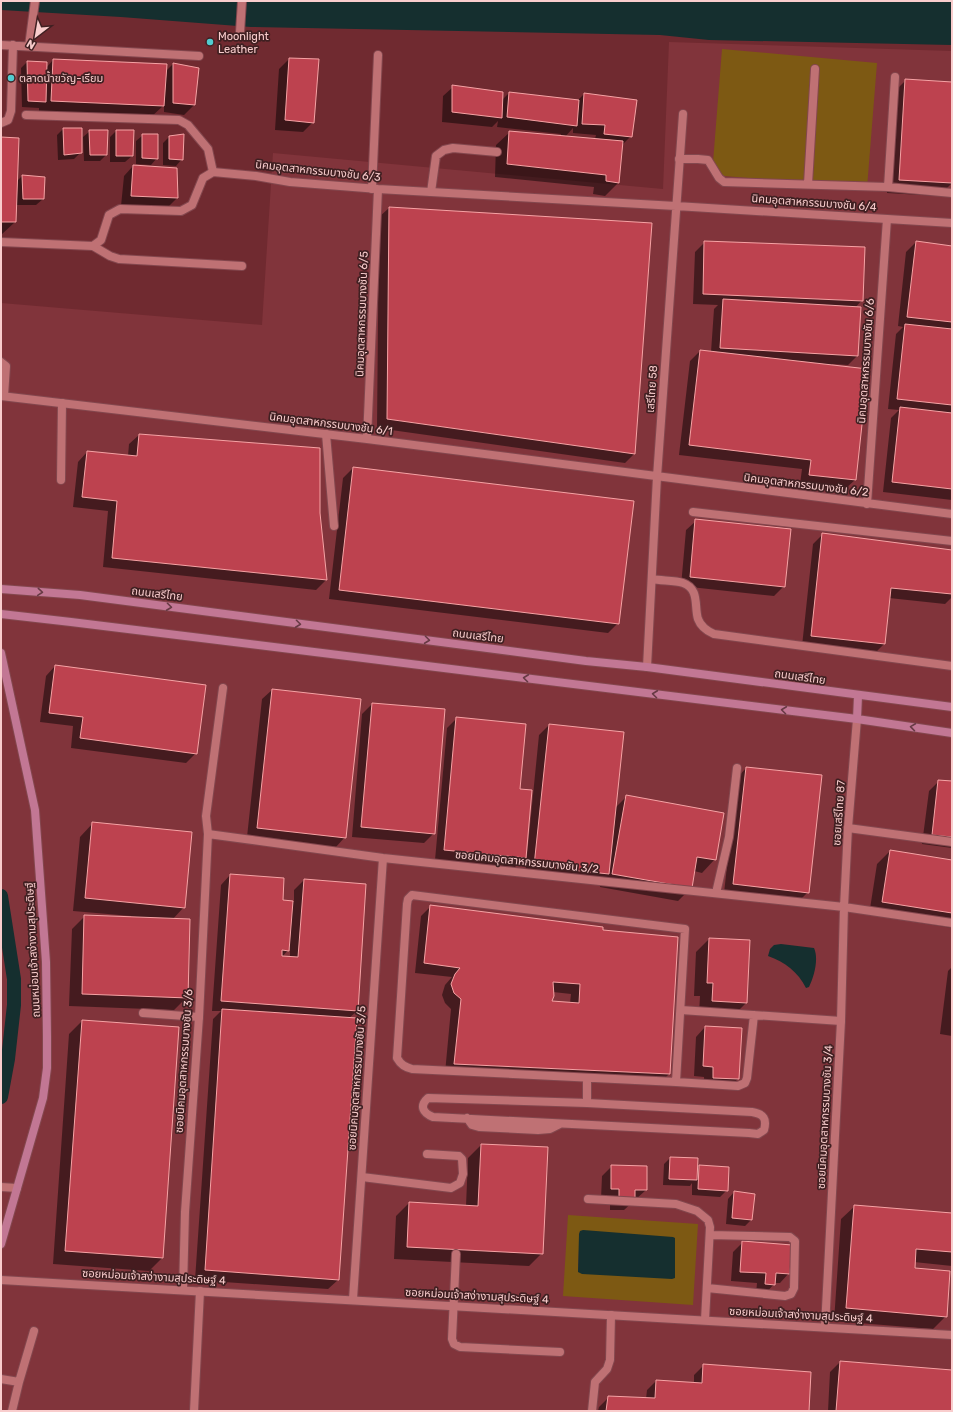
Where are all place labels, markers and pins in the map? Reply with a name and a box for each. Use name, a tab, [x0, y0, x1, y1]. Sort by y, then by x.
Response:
place label: Moonlight Leather	[218, 30, 270, 56]
marker: Moonlight Leather	[205, 37, 215, 47]
place label: ตลาดน้ำขวัญ-เรียม	[19, 70, 103, 85]
marker: ตลาดน้ำขวัญ-เรียม	[6, 73, 16, 83]

